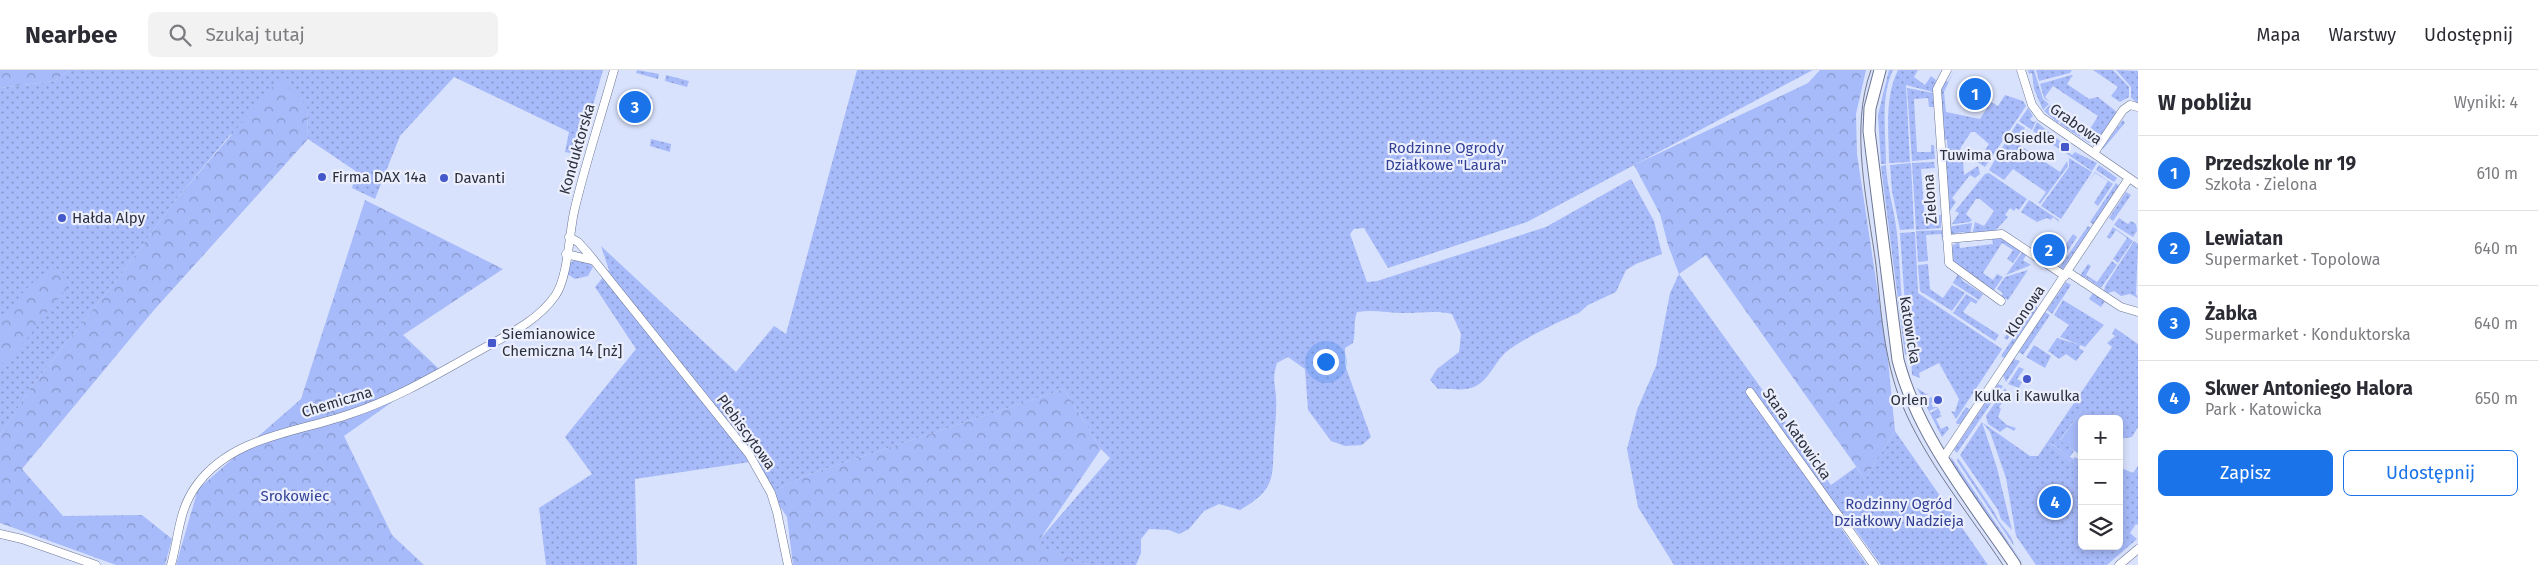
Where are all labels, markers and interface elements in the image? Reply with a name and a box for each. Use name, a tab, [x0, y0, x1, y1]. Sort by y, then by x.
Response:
search box	[148, 12, 498, 57]
text: Nearbee	[25, 21, 118, 49]
icon: search	[166, 21, 194, 49]
text: Szukaj tutaj	[206, 23, 305, 46]
text: Mapa	[2256, 24, 2301, 46]
text: Warstwy	[2329, 24, 2396, 46]
text: Udostępnij	[2424, 24, 2513, 46]
pin: 1	[1959, 75, 1991, 113]
pin: 3	[619, 88, 651, 126]
text: W pobliżu	[2158, 90, 2252, 116]
text: Wyniki: 4	[2454, 93, 2518, 112]
street label: Grabowa	[2047, 100, 2105, 148]
street label: Konduktorska	[555, 101, 599, 197]
place label: Osiedle Tuwima Grabowa	[1940, 129, 2055, 164]
park label: Rodzinne Ogrody Działkowe "Laura"	[1385, 139, 1507, 174]
marker: Osiedle Tuwima Grabowa	[2059, 141, 2071, 153]
text: Przedszkole nr 19	[2205, 152, 2356, 175]
text: 1	[2170, 164, 2178, 183]
text: 610 m	[2476, 164, 2518, 183]
place label: Firma DAX 14a	[332, 168, 427, 186]
place label: Davanti	[454, 169, 505, 187]
marker: Firma DAX 14a	[316, 171, 328, 183]
marker: Davanti	[438, 172, 450, 184]
street label: Zielona	[1919, 173, 1941, 225]
text: Szkoła · Zielona	[2205, 175, 2317, 194]
place label: Hałda Alpy	[72, 209, 146, 227]
marker: Hałda Alpy	[56, 212, 68, 224]
text: Lewiatan	[2205, 227, 2283, 250]
pin: 2	[2033, 231, 2065, 269]
text: 2	[2170, 239, 2178, 258]
text: 640 m	[2474, 239, 2518, 258]
text: Supermarket · Topolowa	[2205, 250, 2380, 269]
street label: Klonowa	[2001, 282, 2049, 340]
street label: Katowicka	[1896, 295, 1924, 365]
text: Żabka	[2205, 302, 2257, 325]
text: 3	[2170, 314, 2178, 333]
text: 640 m	[2474, 314, 2518, 333]
place label: Siemianowice Chemiczna 14 [nż]	[502, 325, 622, 360]
text: Supermarket · Konduktorska	[2205, 325, 2411, 344]
marker: Siemianowice Chemiczna 14 [nż]	[486, 337, 498, 349]
your location	[1313, 349, 1339, 375]
marker: Kulka i Kawulka	[2021, 373, 2033, 385]
text: Skwer Antoniego Halora	[2205, 377, 2413, 400]
street label: Chemiczna	[299, 383, 375, 421]
street label: Stara Katowicka	[1759, 385, 1835, 483]
place label: Kulka i Kawulka	[1974, 387, 2080, 405]
text: 4	[2169, 389, 2179, 408]
text: 650 m	[2475, 389, 2518, 408]
street label: Plebiscytowa	[713, 391, 779, 473]
place label: Orlen	[1891, 391, 1928, 409]
marker: Orlen	[1932, 394, 1944, 406]
text: Park · Katowicka	[2205, 400, 2322, 419]
map controls	[2078, 415, 2123, 550]
button: +	[2078, 415, 2123, 460]
button: Zapisz	[2158, 450, 2333, 496]
button: Udostępnij	[2343, 450, 2518, 496]
button: −	[2078, 460, 2123, 505]
pin: 4	[2039, 483, 2071, 521]
park label: Srokowiec	[261, 487, 329, 505]
park label: Rodzinny Ogród Działkowy Nadzieja	[1834, 495, 1964, 530]
button: layers	[2078, 505, 2123, 550]

